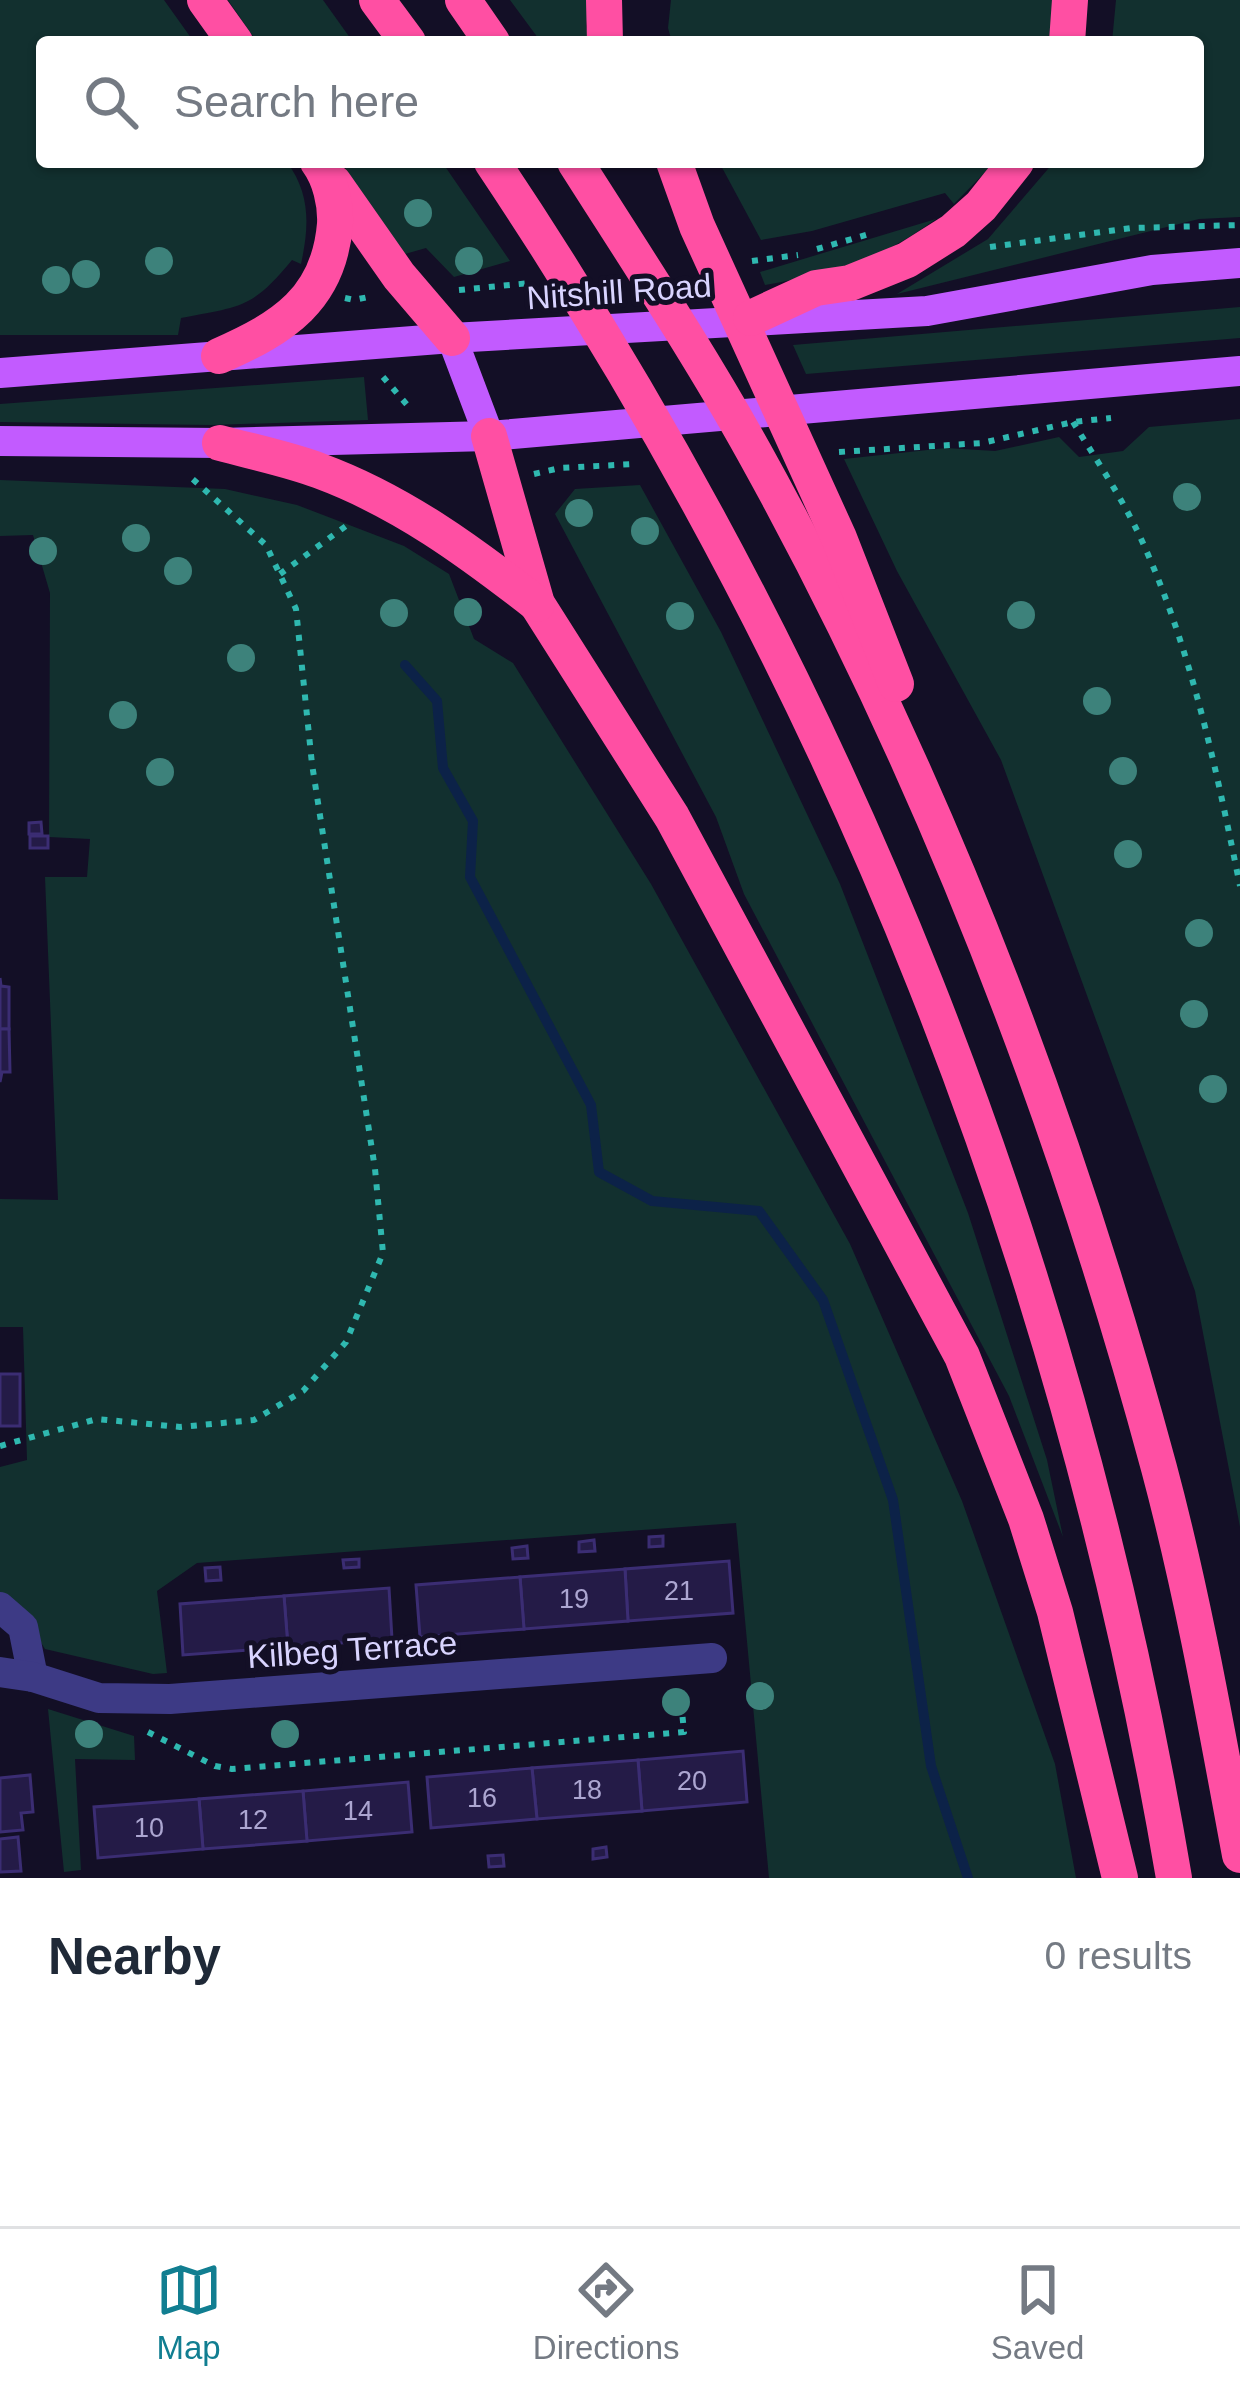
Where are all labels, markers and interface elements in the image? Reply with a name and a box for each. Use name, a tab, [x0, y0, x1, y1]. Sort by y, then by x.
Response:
search box	[36, 36, 1204, 168]
icon: search	[78, 69, 144, 135]
text: Search here	[174, 76, 419, 127]
street label: Nitshill Road	[525, 267, 713, 316]
house number: 21	[664, 1576, 694, 1606]
house number: 19	[559, 1584, 589, 1614]
street label: Kilbeg Terrace	[246, 1624, 458, 1675]
house number: 20	[677, 1766, 707, 1796]
house number: 18	[572, 1775, 602, 1805]
house number: 16	[467, 1783, 497, 1813]
house number: 14	[343, 1796, 373, 1826]
house number: 12	[238, 1805, 268, 1835]
house number: 10	[134, 1813, 164, 1843]
text: Nearby	[48, 1928, 221, 1985]
text: 0 results	[1045, 1934, 1192, 1977]
tab: Map	[156, 2257, 222, 2367]
tab: Directions	[533, 2257, 680, 2367]
tab: Saved	[991, 2257, 1084, 2367]

